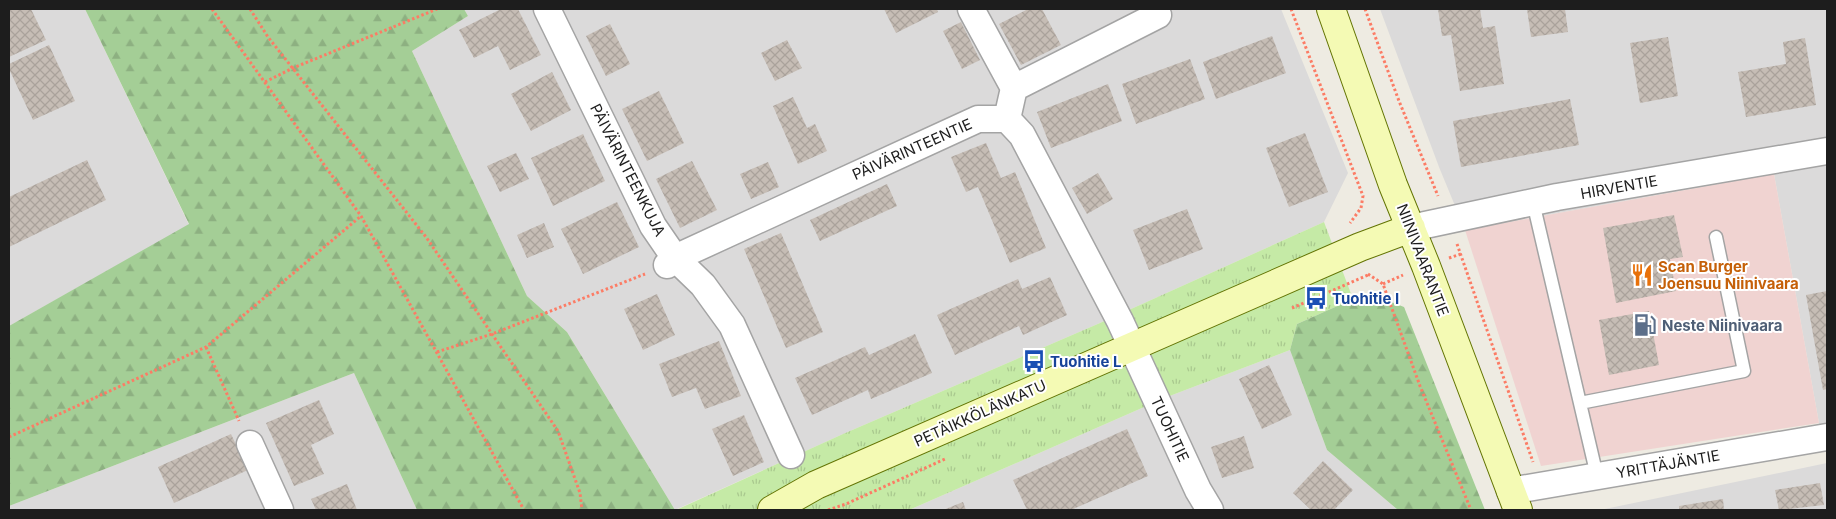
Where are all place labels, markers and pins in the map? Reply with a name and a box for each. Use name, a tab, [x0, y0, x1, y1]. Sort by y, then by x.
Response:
place label: Scan Burger Joensuu Niinivaara	[1658, 257, 1799, 293]
restaurant icon: Scan Burger Joensuu Niinivaara	[1629, 262, 1655, 288]
bus stop icon: Tuohitie I	[1303, 285, 1329, 311]
place label: Tuohitie I	[1332, 289, 1399, 308]
fuel station icon: Neste Niinivaara	[1632, 312, 1658, 338]
place label: Neste Niinivaara	[1662, 316, 1782, 335]
bus stop icon: Tuohitie L	[1021, 348, 1047, 374]
place label: Tuohitie L	[1050, 352, 1121, 371]

